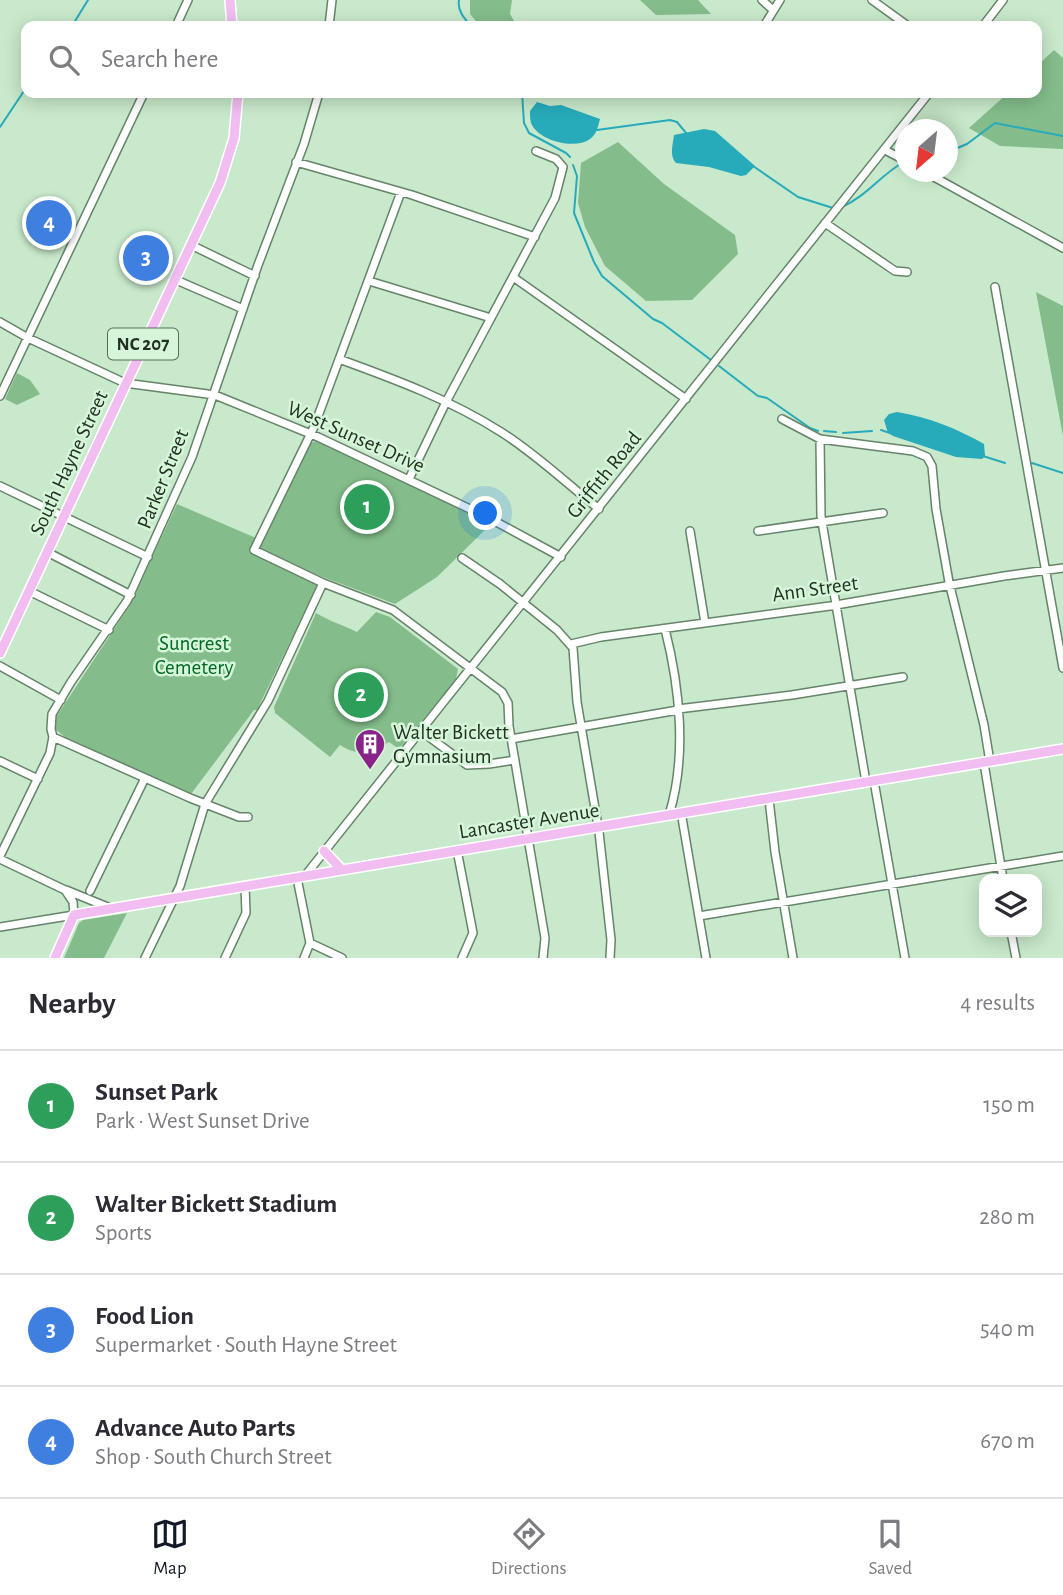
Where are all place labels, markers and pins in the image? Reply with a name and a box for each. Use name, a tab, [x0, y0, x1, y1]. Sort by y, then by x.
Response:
pin: 4	[26, 197, 72, 249]
pin: 3	[123, 232, 169, 284]
pin: 1	[344, 481, 390, 533]
pin: 2	[338, 669, 384, 721]
place label: Walter Bickett Gymnasium	[393, 722, 509, 767]
building icon: Walter Bickett Gymnasium	[353, 727, 387, 771]

